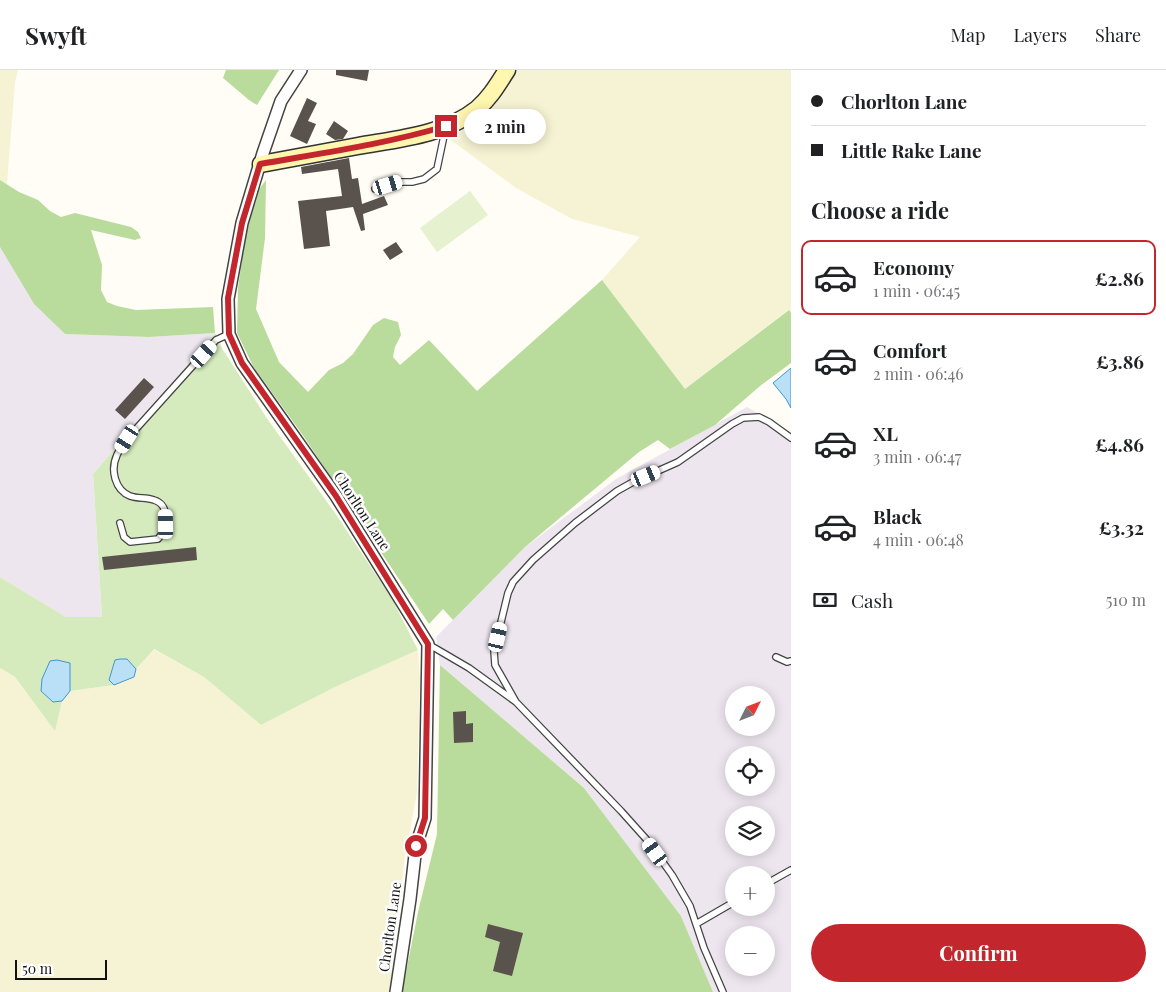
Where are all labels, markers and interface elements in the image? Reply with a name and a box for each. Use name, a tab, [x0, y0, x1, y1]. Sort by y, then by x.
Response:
text: Swyft	[25, 19, 87, 51]
text: Map	[950, 23, 985, 47]
text: Layers	[1013, 23, 1067, 47]
text: Share	[1095, 23, 1141, 47]
text: Chorlton Lane	[841, 88, 967, 114]
callout: 2 min	[464, 108, 546, 144]
route end	[435, 115, 457, 137]
text: 2 min	[484, 116, 526, 137]
text: Little Rake Lane	[841, 137, 982, 163]
car	[371, 173, 404, 197]
text: Choose a ride	[811, 195, 949, 225]
text: Economy	[873, 254, 954, 280]
icon: car	[813, 255, 858, 300]
text: £2.86	[1095, 265, 1144, 291]
text: 1 min · 06:45	[873, 280, 960, 301]
text: Comfort	[873, 337, 947, 363]
car	[188, 338, 219, 370]
icon: car	[813, 338, 858, 383]
text: £3.86	[1096, 348, 1144, 374]
text: 2 min · 06:46	[873, 363, 964, 384]
text: XL	[873, 420, 898, 446]
icon: car	[813, 421, 858, 466]
car	[112, 422, 141, 456]
text: £4.86	[1095, 431, 1144, 457]
text: 3 min · 06:47	[873, 446, 961, 467]
car	[629, 463, 662, 489]
street label: Chorlton Lane	[330, 468, 395, 554]
text: Black	[873, 503, 922, 529]
icon: car	[813, 504, 858, 549]
car	[158, 509, 173, 539]
text: £3.32	[1099, 514, 1144, 540]
text: 4 min · 06:48	[873, 529, 964, 550]
icon: cash	[811, 586, 839, 614]
text: Cash	[851, 587, 893, 613]
text: 510 m	[1106, 589, 1146, 610]
car	[487, 621, 508, 653]
north arrow	[725, 686, 775, 736]
map controls	[725, 686, 775, 976]
button: locate	[725, 746, 775, 796]
button: layers	[725, 806, 775, 856]
route start	[405, 835, 427, 857]
car	[640, 835, 669, 869]
button: +	[725, 866, 775, 916]
street label: Chorlton Lane	[374, 881, 405, 973]
button: Confirm	[811, 924, 1146, 982]
button: −	[725, 926, 775, 976]
scale bar	[15, 957, 108, 980]
text: 50 m	[22, 959, 52, 978]

